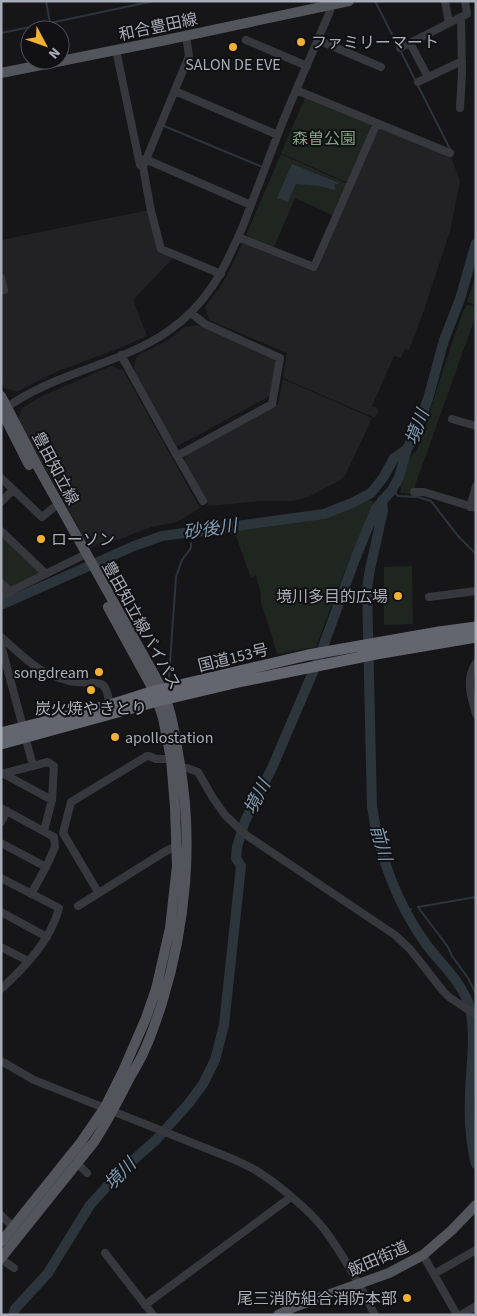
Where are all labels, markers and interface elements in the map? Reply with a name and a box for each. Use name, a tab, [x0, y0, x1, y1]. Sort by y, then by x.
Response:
street label: 和合豊田線	[117, 8, 200, 46]
north arrow	[20, 20, 70, 70]
place label: ファミリーマート	[311, 32, 439, 54]
marker: ファミリーマート	[295, 36, 307, 48]
marker: SALON DE EVE	[227, 41, 239, 53]
text: N	[43, 43, 65, 63]
place label: SALON DE EVE	[185, 54, 281, 76]
park label: 森曽公園	[292, 128, 356, 150]
water label: 境川	[399, 404, 436, 448]
street label: 豊田知立線	[27, 428, 84, 509]
water label: 砂後川	[182, 513, 241, 546]
place label: ローソン	[51, 529, 115, 551]
marker: ローソン	[35, 533, 47, 545]
street label: 豊田知立線バイパス	[97, 557, 186, 694]
place label: 境川多目的広場	[276, 586, 388, 608]
marker: 境川多目的広場	[392, 590, 404, 602]
street label: 国道153号	[196, 639, 271, 677]
place label: songdream	[14, 662, 89, 684]
marker: songdream	[93, 666, 105, 678]
marker: 炭火焼やきとり	[85, 684, 97, 696]
place label: 炭火焼やきとり	[35, 698, 147, 720]
place label: apollostation	[125, 727, 213, 749]
marker: apollostation	[109, 731, 121, 743]
water label: 境川	[238, 774, 278, 819]
water label: 前川	[364, 823, 398, 866]
water label: 境川	[99, 1151, 143, 1196]
street label: 飯田街道	[345, 1236, 412, 1282]
place label: 尾三消防組合消防本部	[237, 1288, 397, 1310]
marker: 尾三消防組合消防本部	[401, 1292, 413, 1304]

